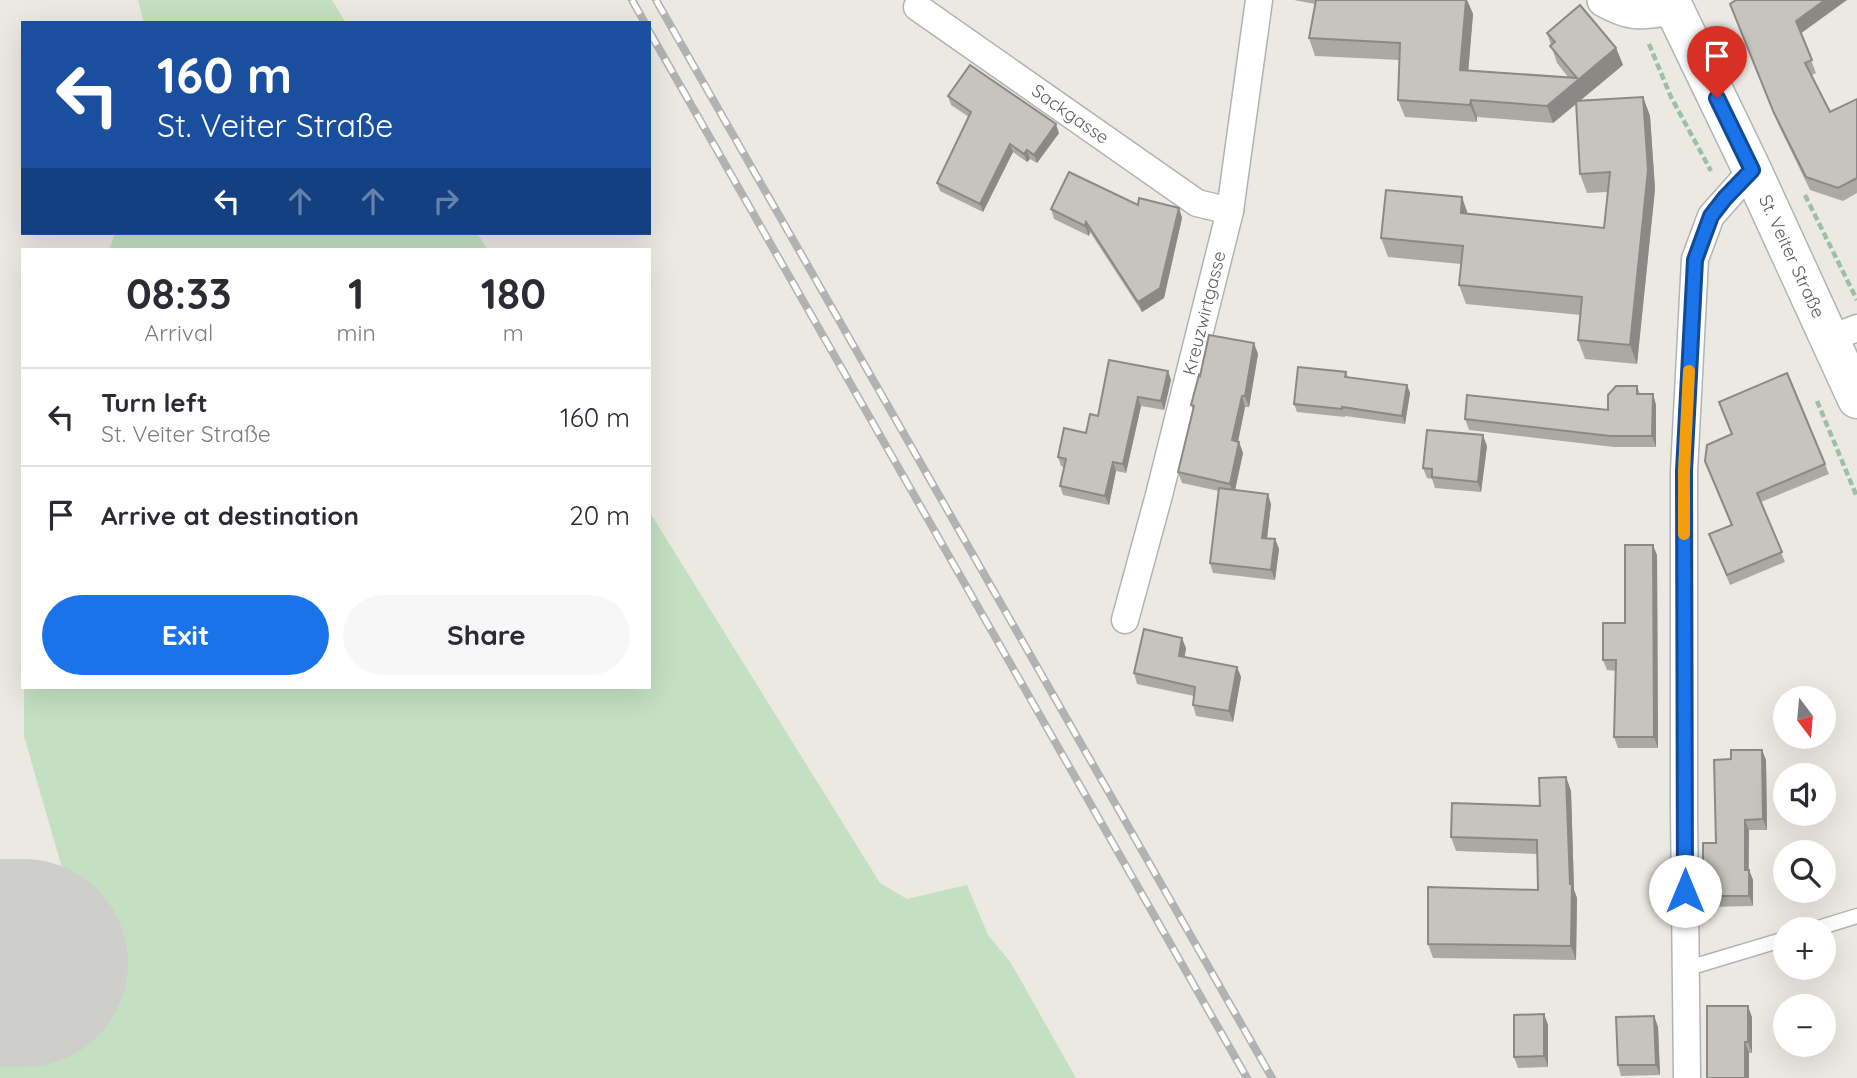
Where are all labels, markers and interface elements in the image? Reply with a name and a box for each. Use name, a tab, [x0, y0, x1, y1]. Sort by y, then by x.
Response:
pin	[1687, 26, 1747, 98]
icon: arrive	[1698, 37, 1736, 75]
text: 160 m	[157, 44, 292, 105]
icon: left	[42, 49, 133, 140]
street label: Sackgasse	[1027, 79, 1114, 149]
text: St. Veiter Straße	[157, 105, 393, 145]
icon: left	[208, 182, 246, 220]
icon: ahead	[281, 182, 319, 220]
icon: ahead	[354, 182, 392, 220]
icon: right	[427, 182, 465, 220]
street label: St. Veiter Straße	[1754, 191, 1830, 322]
street label: Kreuzwirtgasse	[1177, 249, 1231, 377]
text: 08:33	[126, 267, 231, 320]
text: 1	[348, 267, 364, 320]
text: 180	[481, 267, 546, 320]
text: Arrival	[144, 318, 213, 347]
text: min	[337, 318, 376, 347]
text: m	[503, 318, 524, 347]
text: Turn left	[101, 386, 208, 419]
icon: left	[42, 398, 80, 436]
text: 160 m	[560, 401, 630, 434]
text: St. Veiter Straße	[101, 419, 271, 448]
icon: arrive	[42, 496, 80, 534]
text: Arrive at destination	[101, 499, 359, 532]
text: 20 m	[569, 499, 630, 532]
button: Exit	[42, 595, 329, 675]
button: Share	[343, 595, 630, 675]
north arrow	[1773, 686, 1836, 749]
map controls	[1773, 686, 1836, 1057]
button: sound	[1773, 763, 1836, 826]
button: search	[1773, 840, 1836, 903]
position arrow	[1648, 854, 1722, 928]
button: +	[1773, 917, 1836, 980]
button: −	[1773, 994, 1836, 1057]

